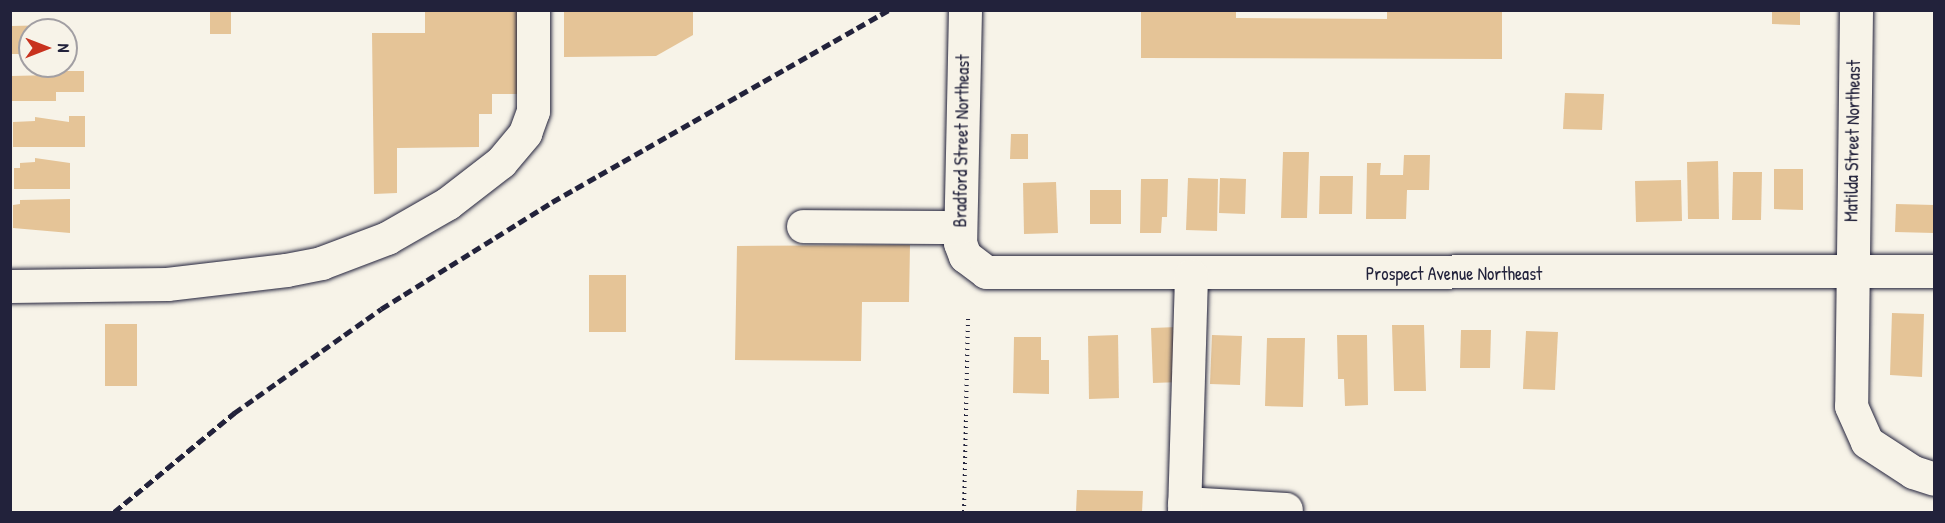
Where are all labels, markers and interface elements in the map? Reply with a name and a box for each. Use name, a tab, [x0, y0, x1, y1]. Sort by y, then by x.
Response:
north arrow	[18, 18, 78, 78]
text: N	[53, 44, 75, 52]
street label: Bradford Street Northeast	[950, 54, 974, 228]
street label: Matilda Street Northeast	[1841, 60, 1865, 222]
street label: Prospect Avenue Northeast	[1366, 263, 1542, 285]

